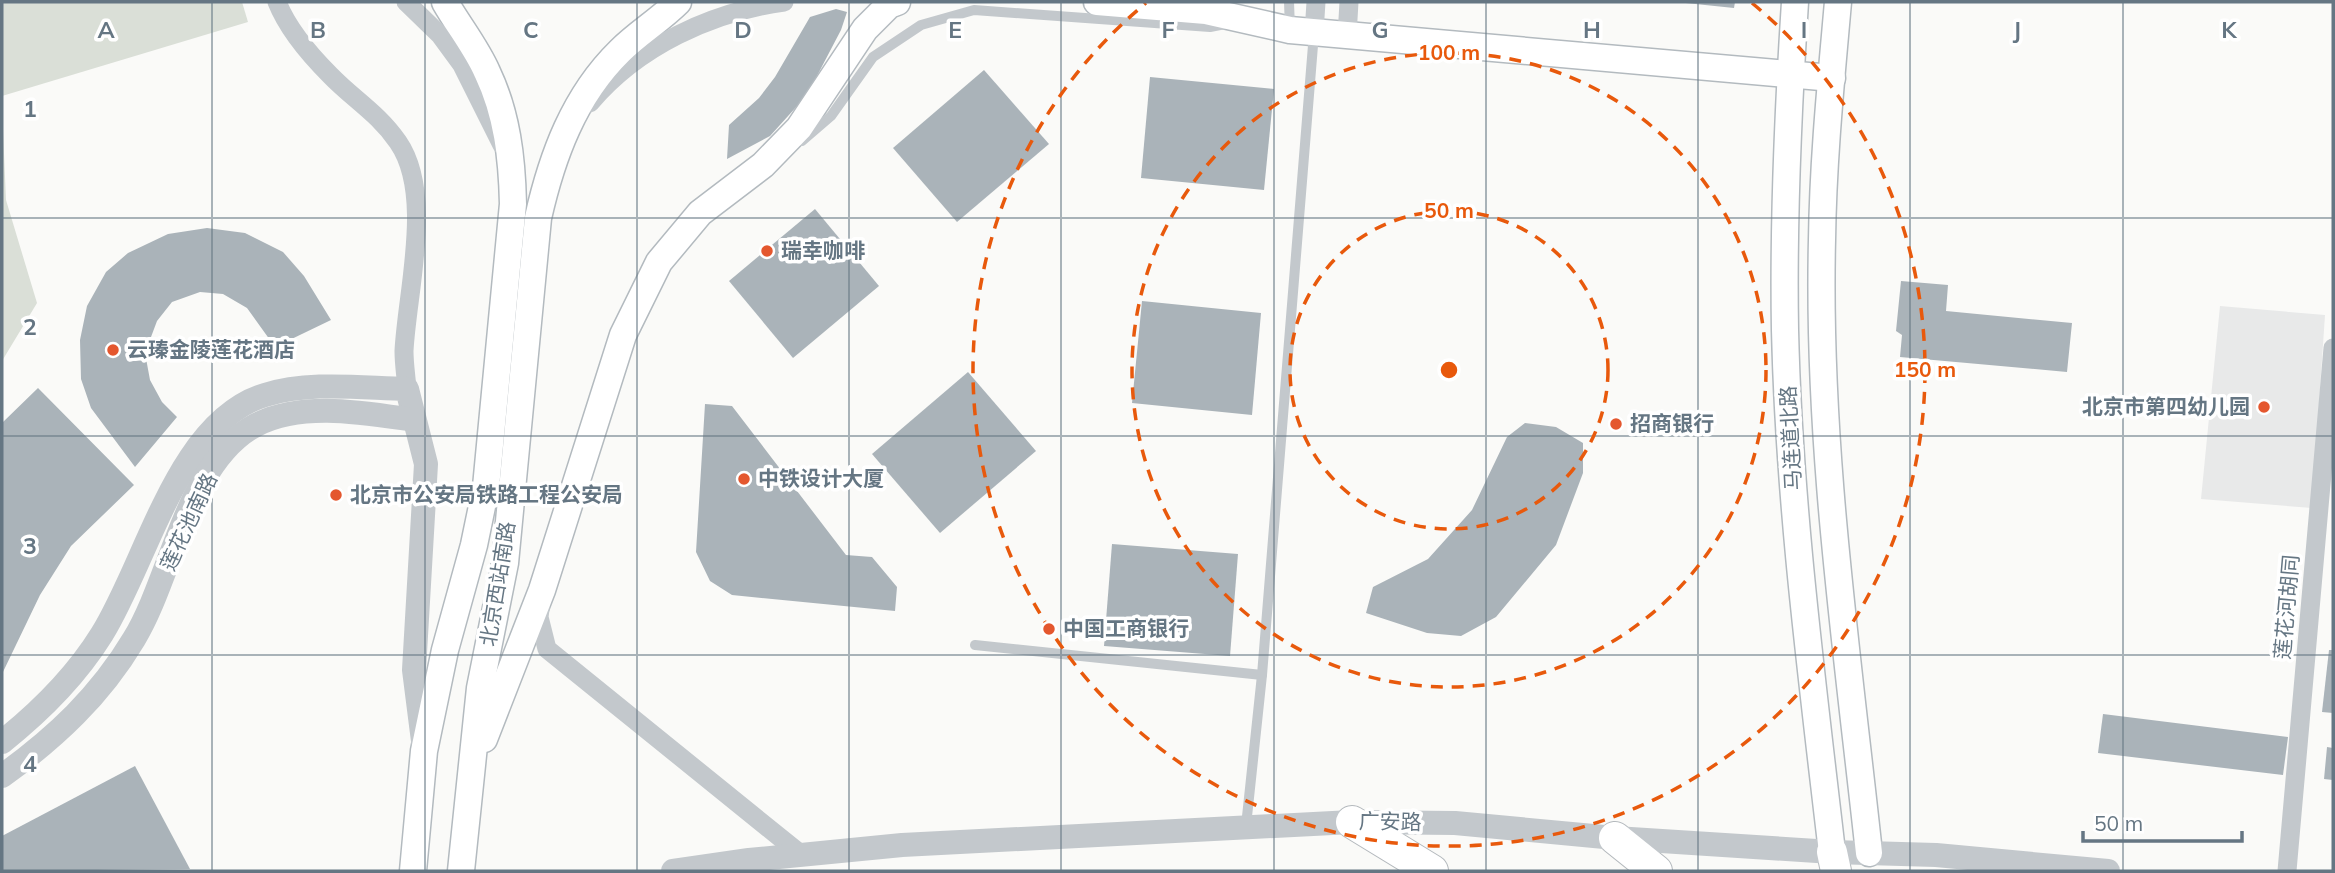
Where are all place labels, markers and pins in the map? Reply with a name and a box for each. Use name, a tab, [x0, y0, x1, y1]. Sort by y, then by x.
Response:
place label: 瑞幸咖啡	[781, 237, 865, 263]
marker: 瑞幸咖啡	[759, 243, 775, 259]
place label: 云瑧金陵莲花酒店	[127, 336, 295, 362]
marker: 云瑧金陵莲花酒店	[105, 342, 121, 358]
centre of rings	[1437, 358, 1461, 382]
place label: 北京市第四幼儿园	[2082, 393, 2250, 419]
marker: 北京市第四幼儿园	[2256, 399, 2272, 415]
place label: 招商银行	[1630, 410, 1714, 436]
marker: 招商银行	[1608, 416, 1624, 432]
place label: 中铁设计大厦	[758, 465, 884, 491]
marker: 中铁设计大厦	[736, 471, 752, 487]
place label: 北京市公安局铁路工程公安局	[350, 481, 623, 507]
marker: 北京市公安局铁路工程公安局	[328, 487, 344, 503]
place label: 中国工商银行	[1063, 615, 1189, 641]
marker: 中国工商银行	[1041, 621, 1057, 637]

